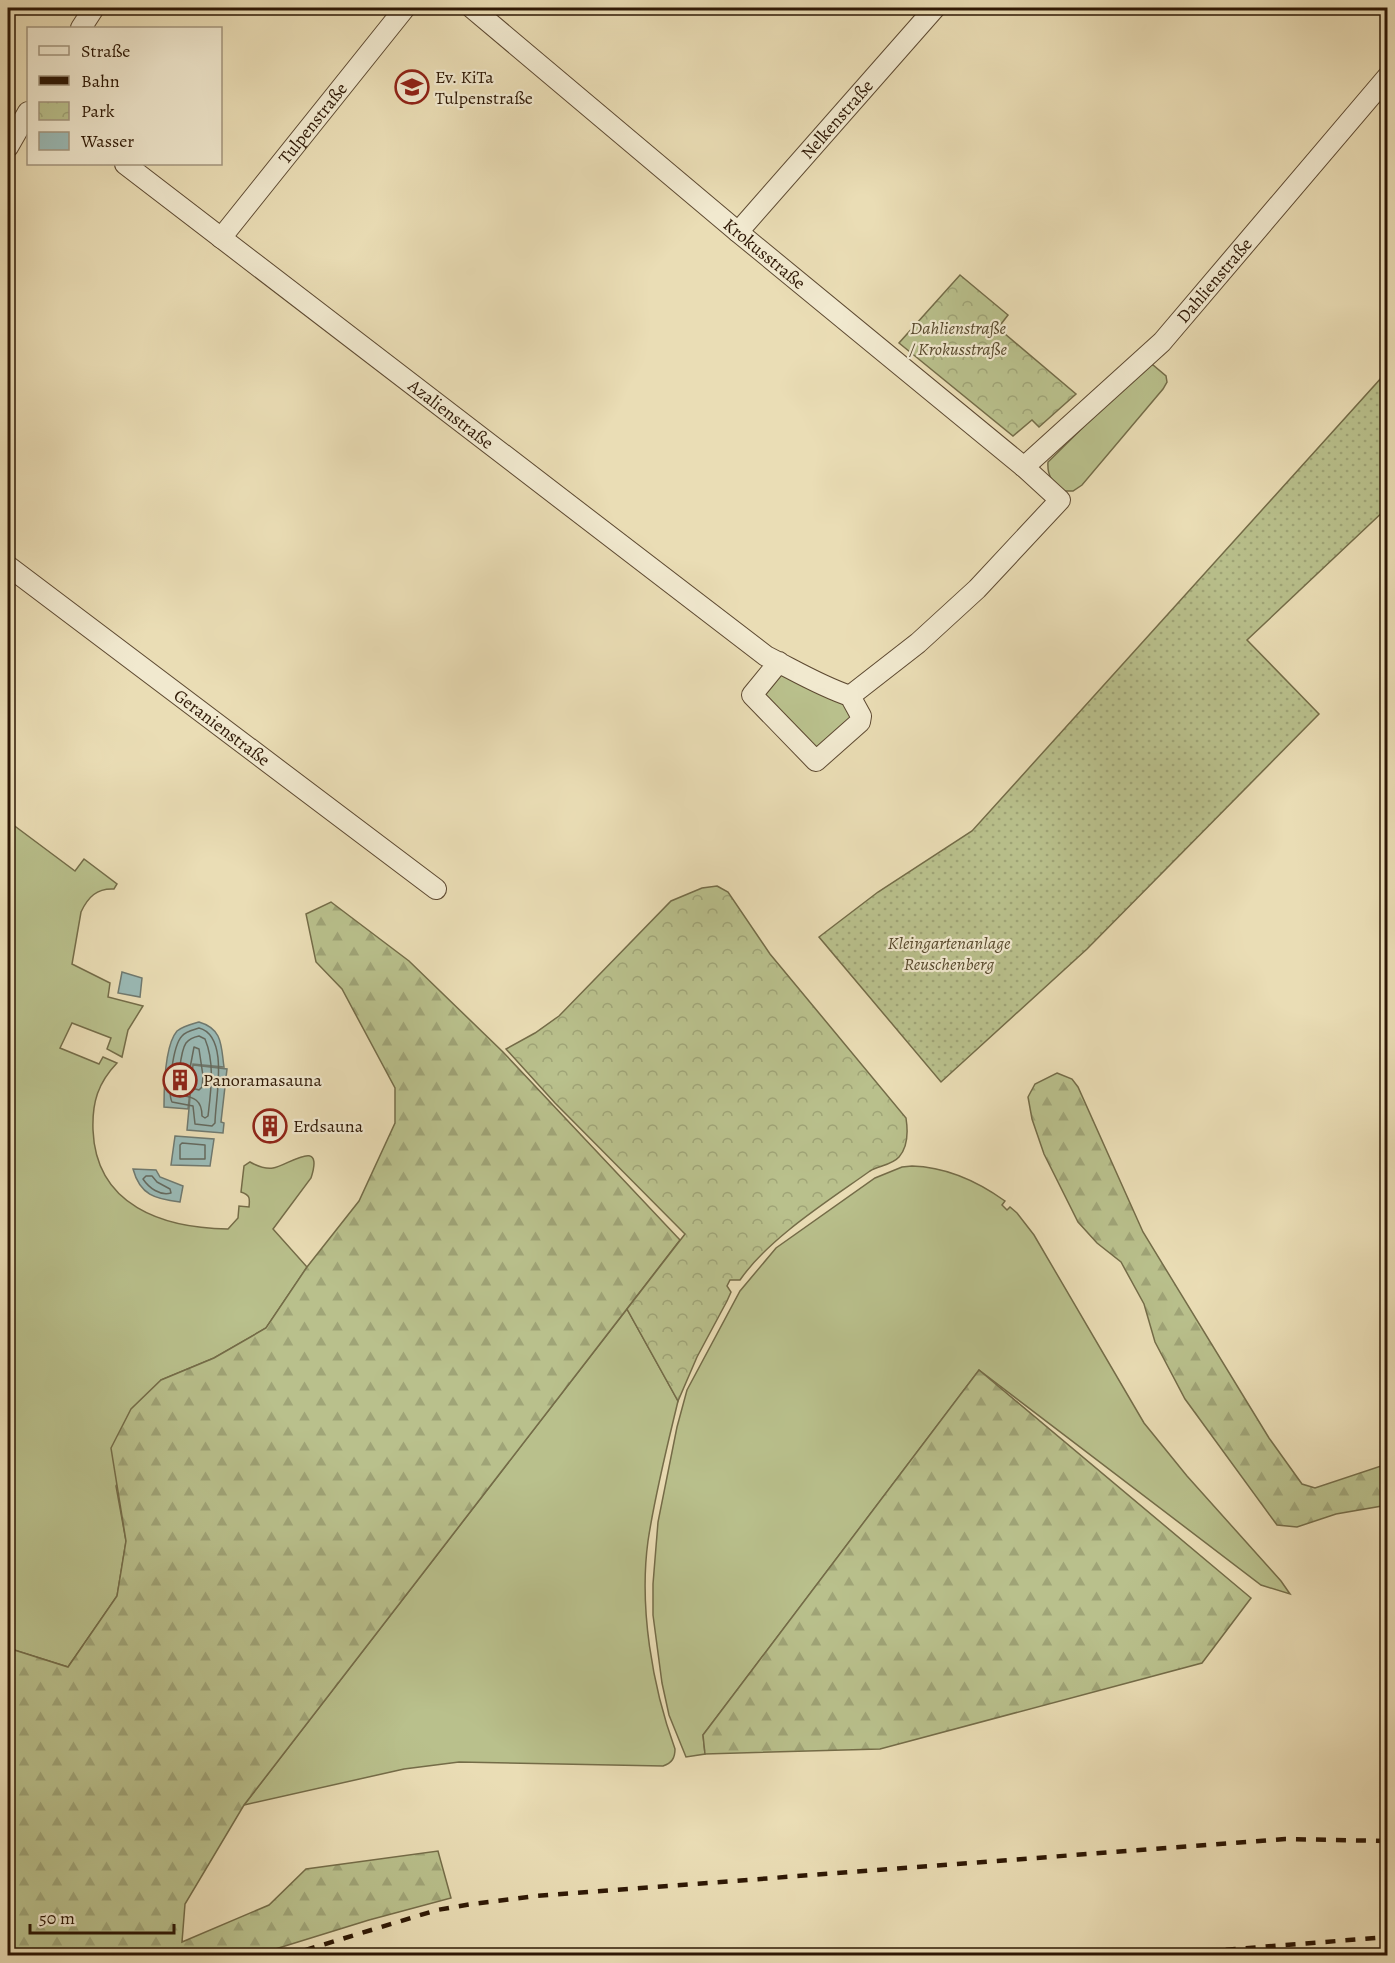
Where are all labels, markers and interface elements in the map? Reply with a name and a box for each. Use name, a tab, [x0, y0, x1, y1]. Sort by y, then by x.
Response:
legend	[27, 27, 222, 165]
text: Straße	[81, 39, 130, 63]
place label: Ev. KiTa Tulpenstraße	[435, 65, 533, 110]
text: Bahn	[81, 69, 120, 93]
school or university icon: Ev. KiTa Tulpenstraße	[394, 69, 430, 105]
street label: Nelkenstraße	[795, 74, 879, 164]
street label: Tulpenstraße	[273, 77, 353, 169]
text: Park	[81, 99, 115, 123]
text: Wasser	[80, 129, 134, 153]
street label: Krokusstraße	[718, 213, 811, 295]
street label: Dahlienstraße	[1171, 233, 1258, 328]
park label: Dahlienstraße / Krokusstraße	[908, 316, 1007, 361]
street label: Azalienstraße	[403, 373, 499, 455]
street label: Geranienstraße	[169, 683, 275, 772]
park label: Kleingartenanlage Reuschenberg	[888, 931, 1011, 976]
building icon: Panoramasauna	[162, 1062, 198, 1098]
place label: Panoramasauna	[203, 1068, 322, 1092]
building icon: Erdsauna	[252, 1108, 288, 1144]
place label: Erdsauna	[293, 1114, 364, 1138]
scale bar	[30, 1897, 174, 1935]
text: 50 m	[39, 1906, 75, 1930]

